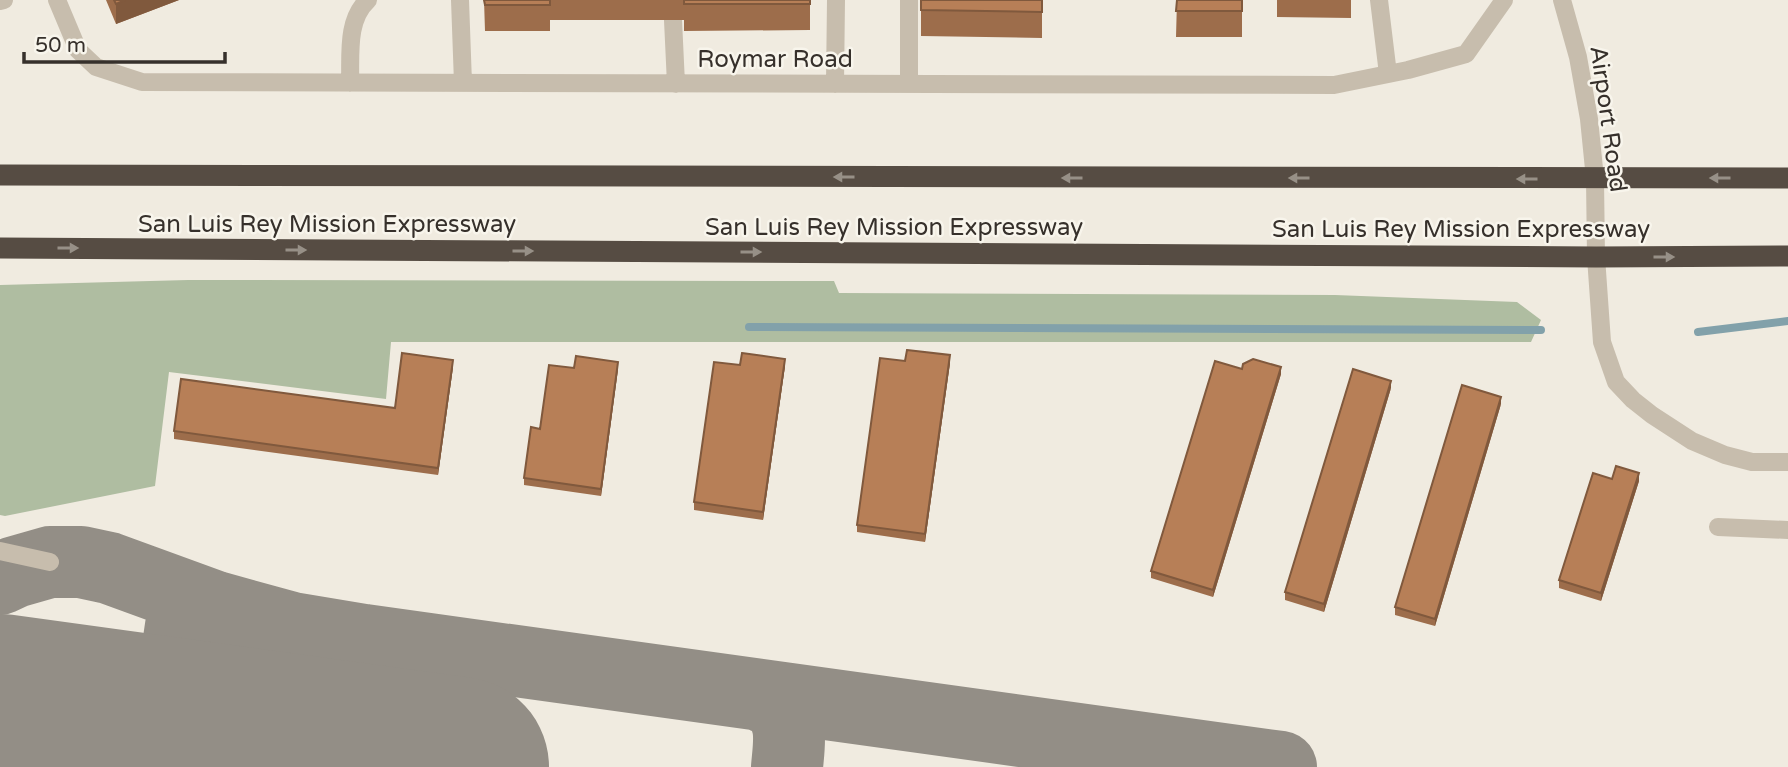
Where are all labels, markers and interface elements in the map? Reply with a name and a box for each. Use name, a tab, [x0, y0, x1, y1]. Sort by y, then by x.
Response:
scale bar	[24, 21, 226, 65]
text: 50 m	[35, 33, 86, 58]
street label: Airport Road	[1583, 44, 1633, 194]
street label: Roymar Road	[697, 45, 853, 74]
one-way arrow	[833, 171, 855, 183]
one-way arrow	[1060, 172, 1082, 184]
one-way arrow	[1288, 172, 1310, 184]
one-way arrow	[1515, 173, 1537, 185]
one-way arrow	[1709, 173, 1731, 184]
street label: San Luis Rey Mission Expressway	[138, 210, 516, 239]
street label: San Luis Rey Mission Expressway	[705, 213, 1083, 242]
street label: San Luis Rey Mission Expressway	[1272, 215, 1650, 244]
one-way arrow	[57, 243, 79, 254]
one-way arrow	[285, 244, 307, 256]
one-way arrow	[512, 245, 534, 257]
one-way arrow	[740, 246, 762, 258]
one-way arrow	[1653, 251, 1675, 262]

